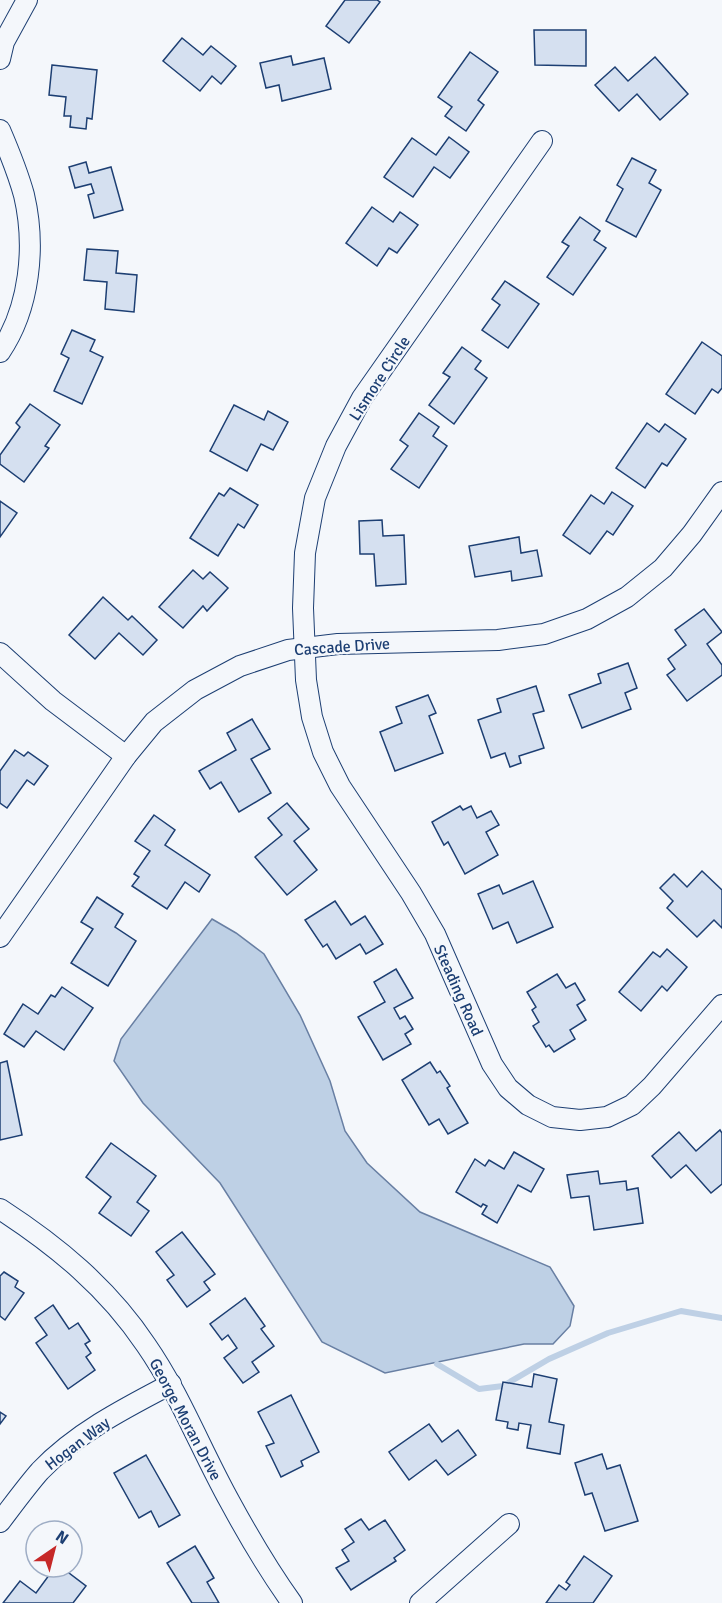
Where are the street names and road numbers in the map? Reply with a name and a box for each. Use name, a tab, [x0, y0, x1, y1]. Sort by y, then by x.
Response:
street label: Lismore Circle	[345, 332, 415, 425]
street label: Cascade Drive	[293, 634, 391, 660]
street label: Steading Road	[429, 942, 487, 1039]
street label: George Moran Drive	[144, 1355, 226, 1484]
street label: Hogan Way	[41, 1413, 115, 1475]

